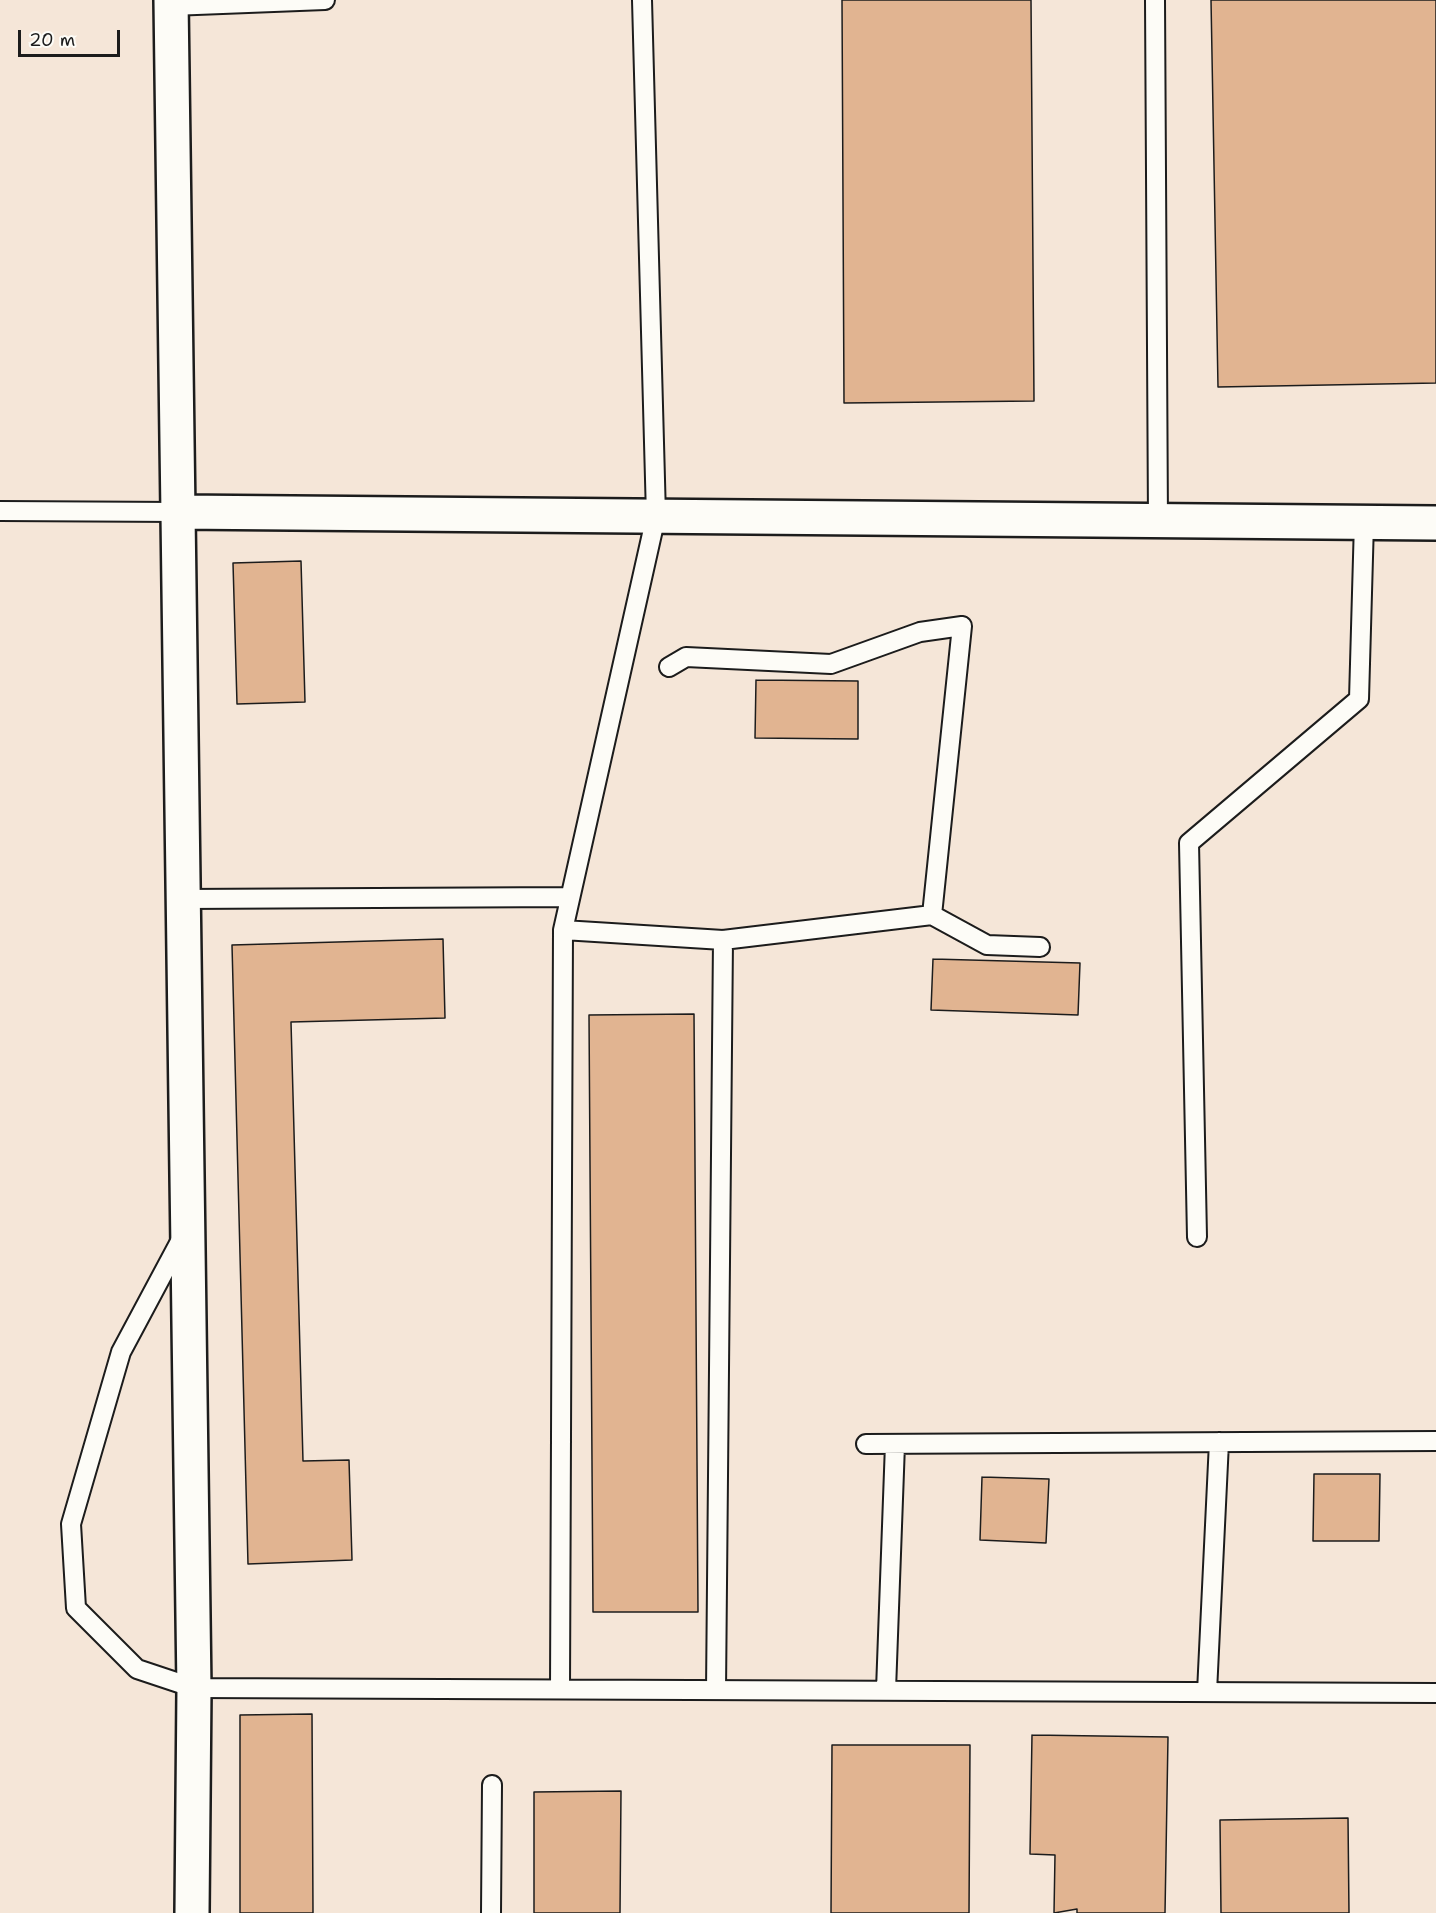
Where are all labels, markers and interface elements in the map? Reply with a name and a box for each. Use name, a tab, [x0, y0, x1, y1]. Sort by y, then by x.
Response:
scale bar	[21, 18, 123, 56]
text: 20 m	[29, 28, 75, 52]

